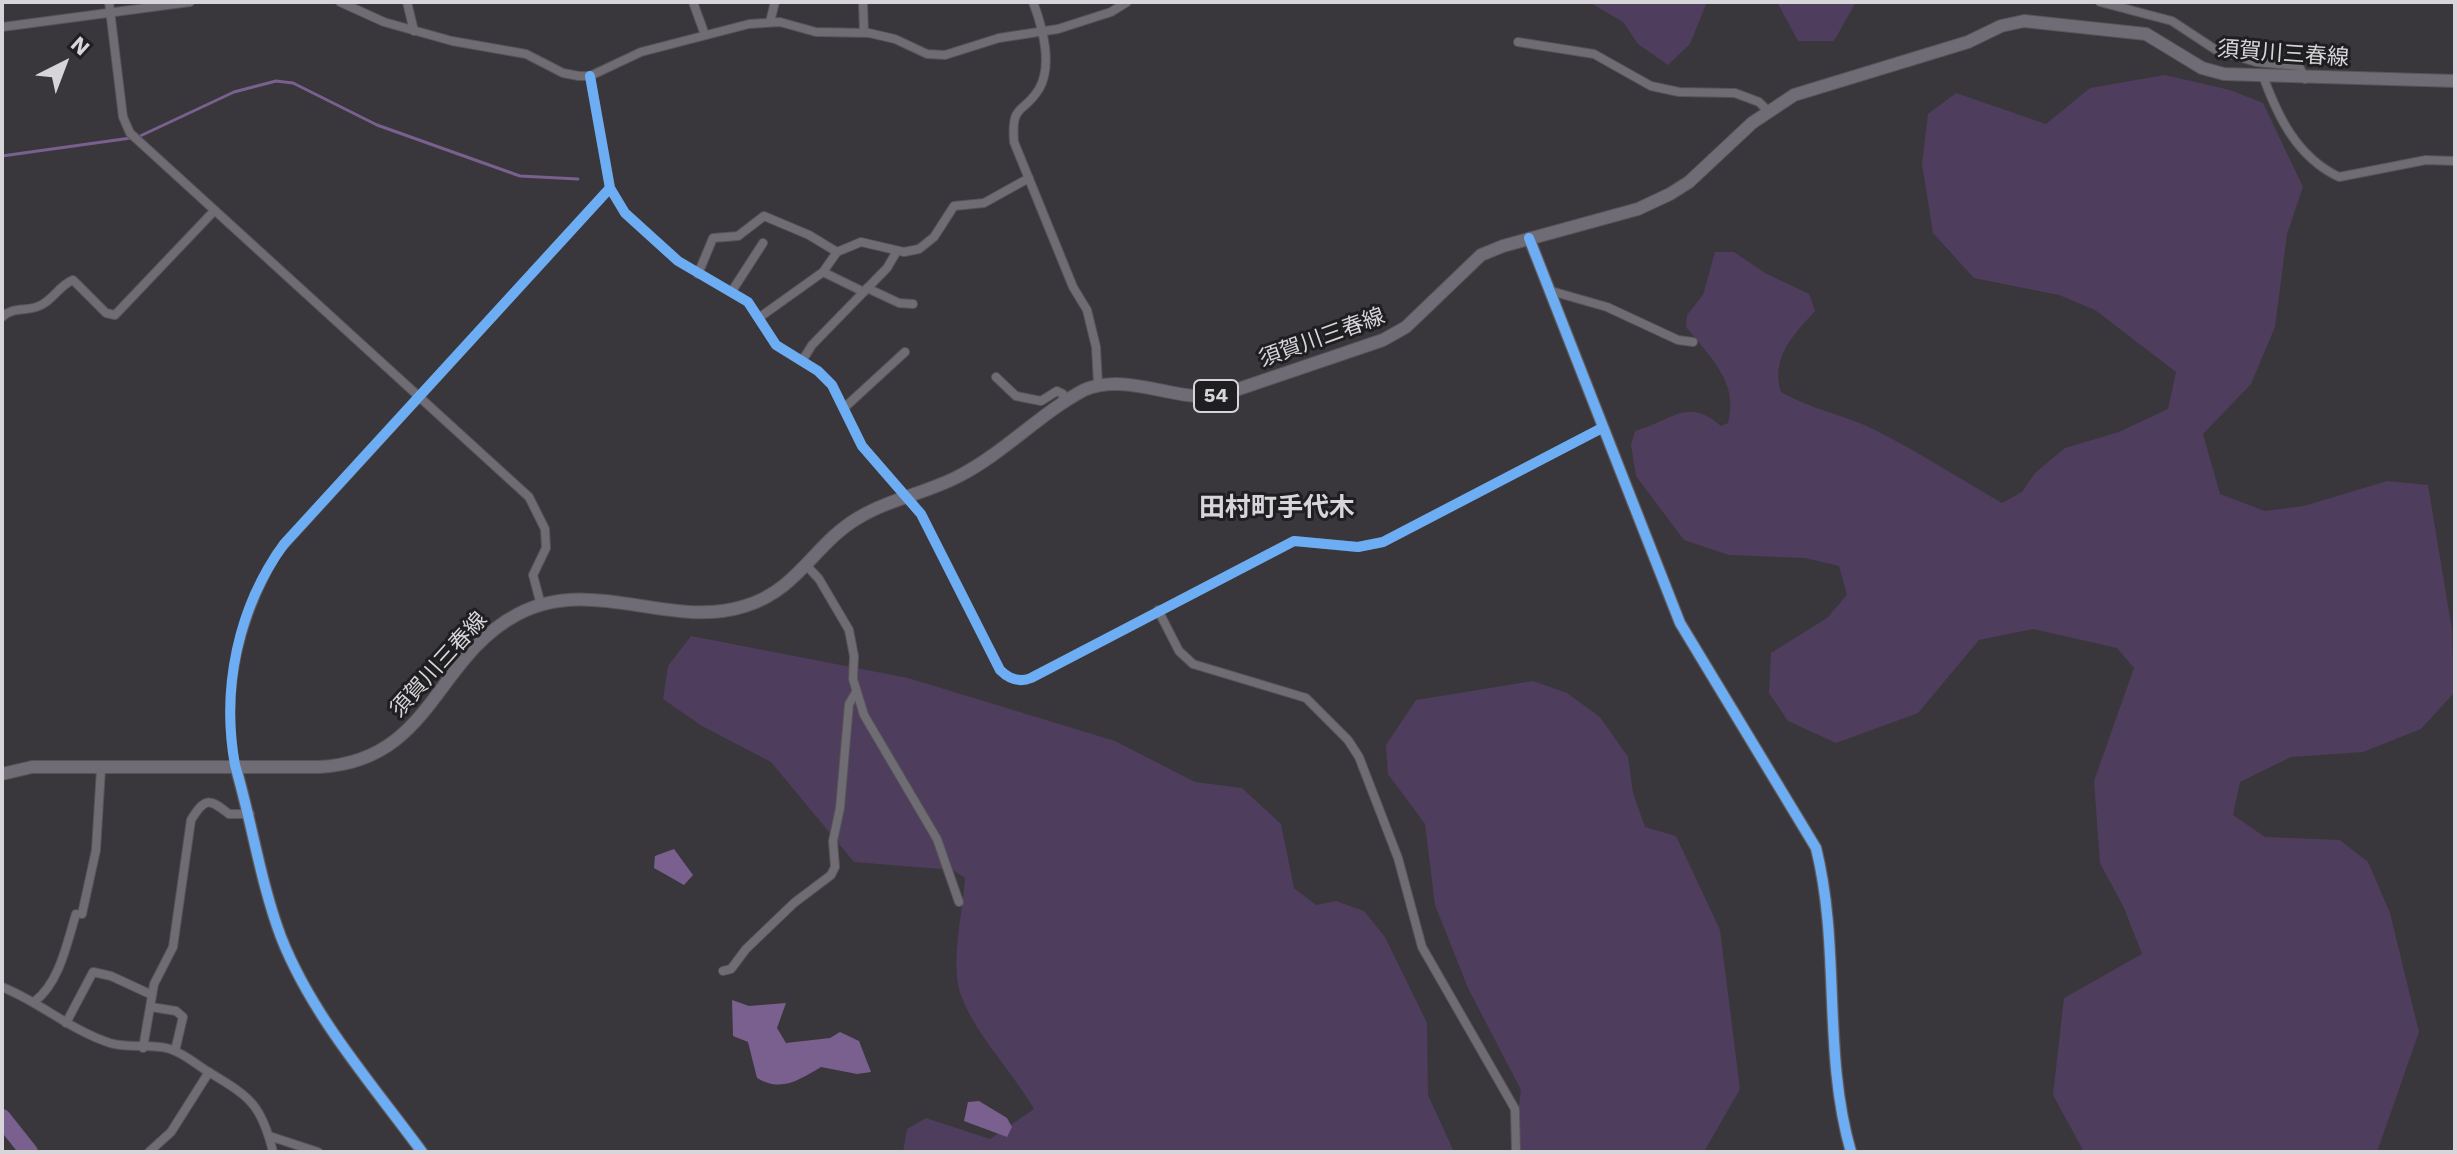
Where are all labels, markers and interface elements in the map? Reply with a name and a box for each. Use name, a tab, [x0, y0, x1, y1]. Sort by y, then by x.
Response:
north arrow	[24, 24, 104, 104]
text: N	[66, 31, 95, 61]
street label: 須賀川三春線	[2216, 36, 2350, 72]
street label: 須賀川三春線	[1255, 303, 1389, 373]
road number: 54	[1194, 380, 1238, 412]
district label: 田村町手代木	[1199, 492, 1355, 524]
street label: 須賀川三春線	[385, 607, 493, 723]

